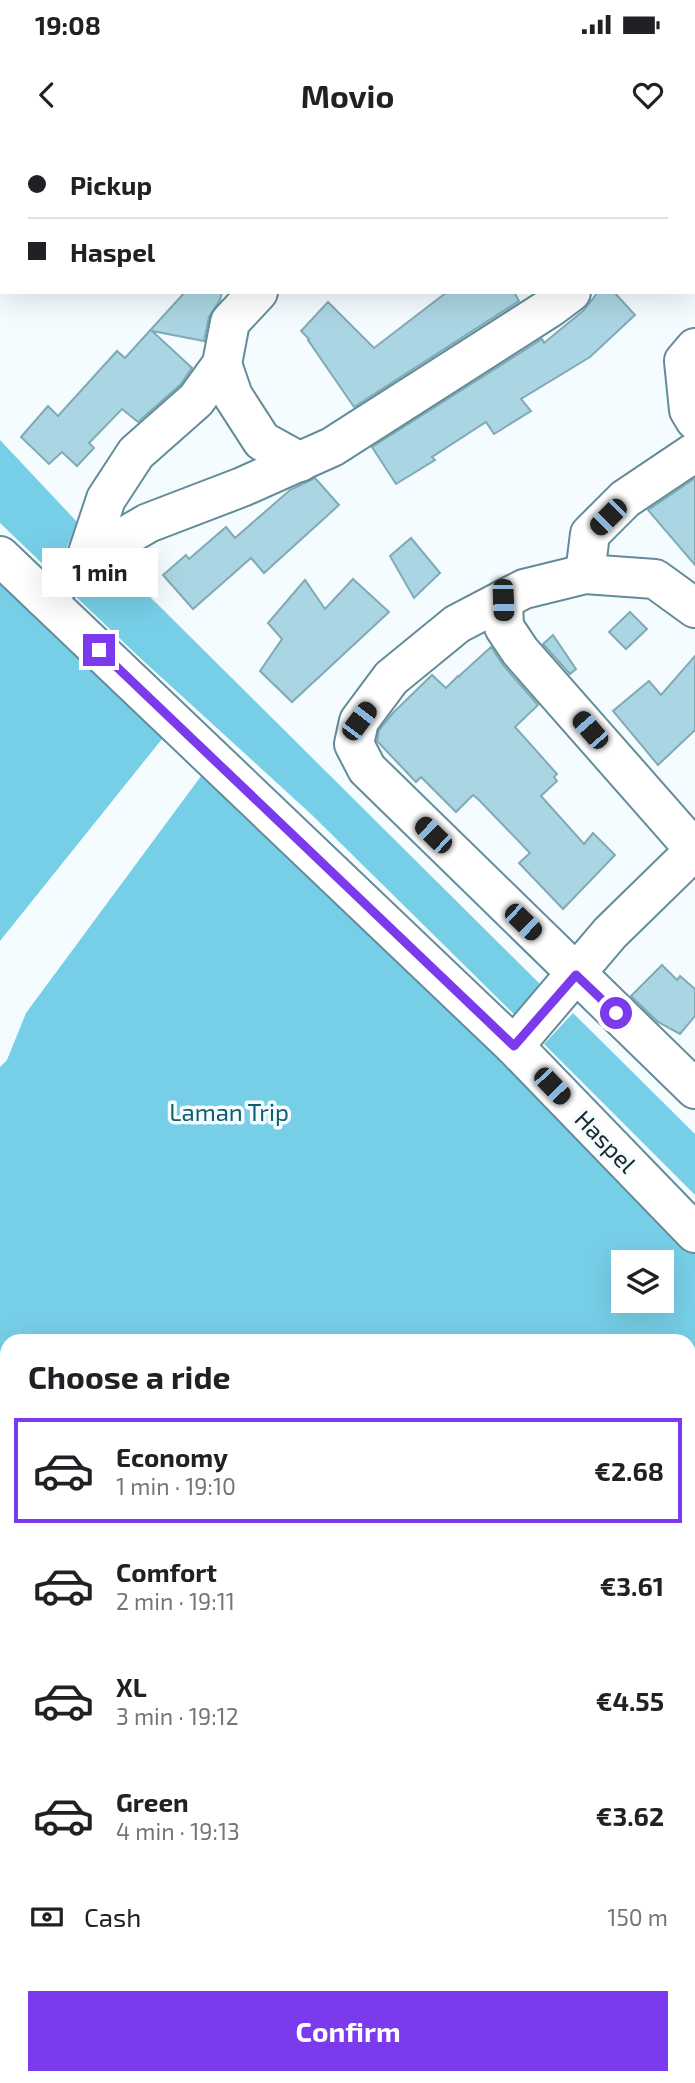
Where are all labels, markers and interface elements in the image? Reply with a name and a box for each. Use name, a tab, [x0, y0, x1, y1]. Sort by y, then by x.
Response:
text: 19:08	[35, 9, 101, 40]
icon: back	[28, 76, 66, 114]
text: Movio	[301, 76, 394, 114]
icon: heart	[629, 76, 667, 114]
text: Pickup	[70, 169, 152, 200]
text: Haspel	[70, 236, 155, 267]
car	[586, 495, 631, 539]
callout: 1 min	[41, 548, 157, 598]
text: 1 min	[72, 558, 128, 586]
car	[492, 579, 515, 621]
route end	[83, 634, 115, 666]
car	[338, 698, 381, 744]
car	[569, 707, 612, 753]
car	[411, 813, 456, 857]
car	[501, 900, 546, 944]
route start	[600, 997, 632, 1029]
car	[530, 1064, 575, 1108]
park label: Laman Trip	[169, 1097, 289, 1126]
street label: Haspel	[569, 1104, 643, 1178]
map controls	[611, 1250, 674, 1313]
button: layers	[611, 1250, 674, 1313]
text: Choose a ride	[28, 1357, 231, 1395]
icon: car	[32, 1439, 95, 1502]
text: Economy	[116, 1441, 228, 1472]
text: €2.68	[594, 1455, 664, 1486]
text: 1 min · 19:10	[116, 1472, 236, 1500]
icon: car	[32, 1554, 95, 1617]
text: Comfort	[116, 1556, 217, 1587]
text: €3.61	[600, 1570, 664, 1601]
text: 2 min · 19:11	[116, 1587, 235, 1615]
icon: car	[32, 1669, 95, 1732]
text: XL	[116, 1671, 147, 1702]
text: €4.55	[596, 1685, 664, 1716]
text: 3 min · 19:12	[116, 1702, 239, 1730]
icon: car	[32, 1784, 95, 1847]
text: Green	[116, 1786, 189, 1817]
text: €3.62	[596, 1800, 664, 1831]
text: 4 min · 19:13	[116, 1817, 240, 1845]
icon: cash	[28, 1898, 66, 1936]
text: Cash	[84, 1901, 141, 1932]
text: 150 m	[607, 1903, 668, 1931]
button: Confirm	[28, 1991, 668, 2071]

